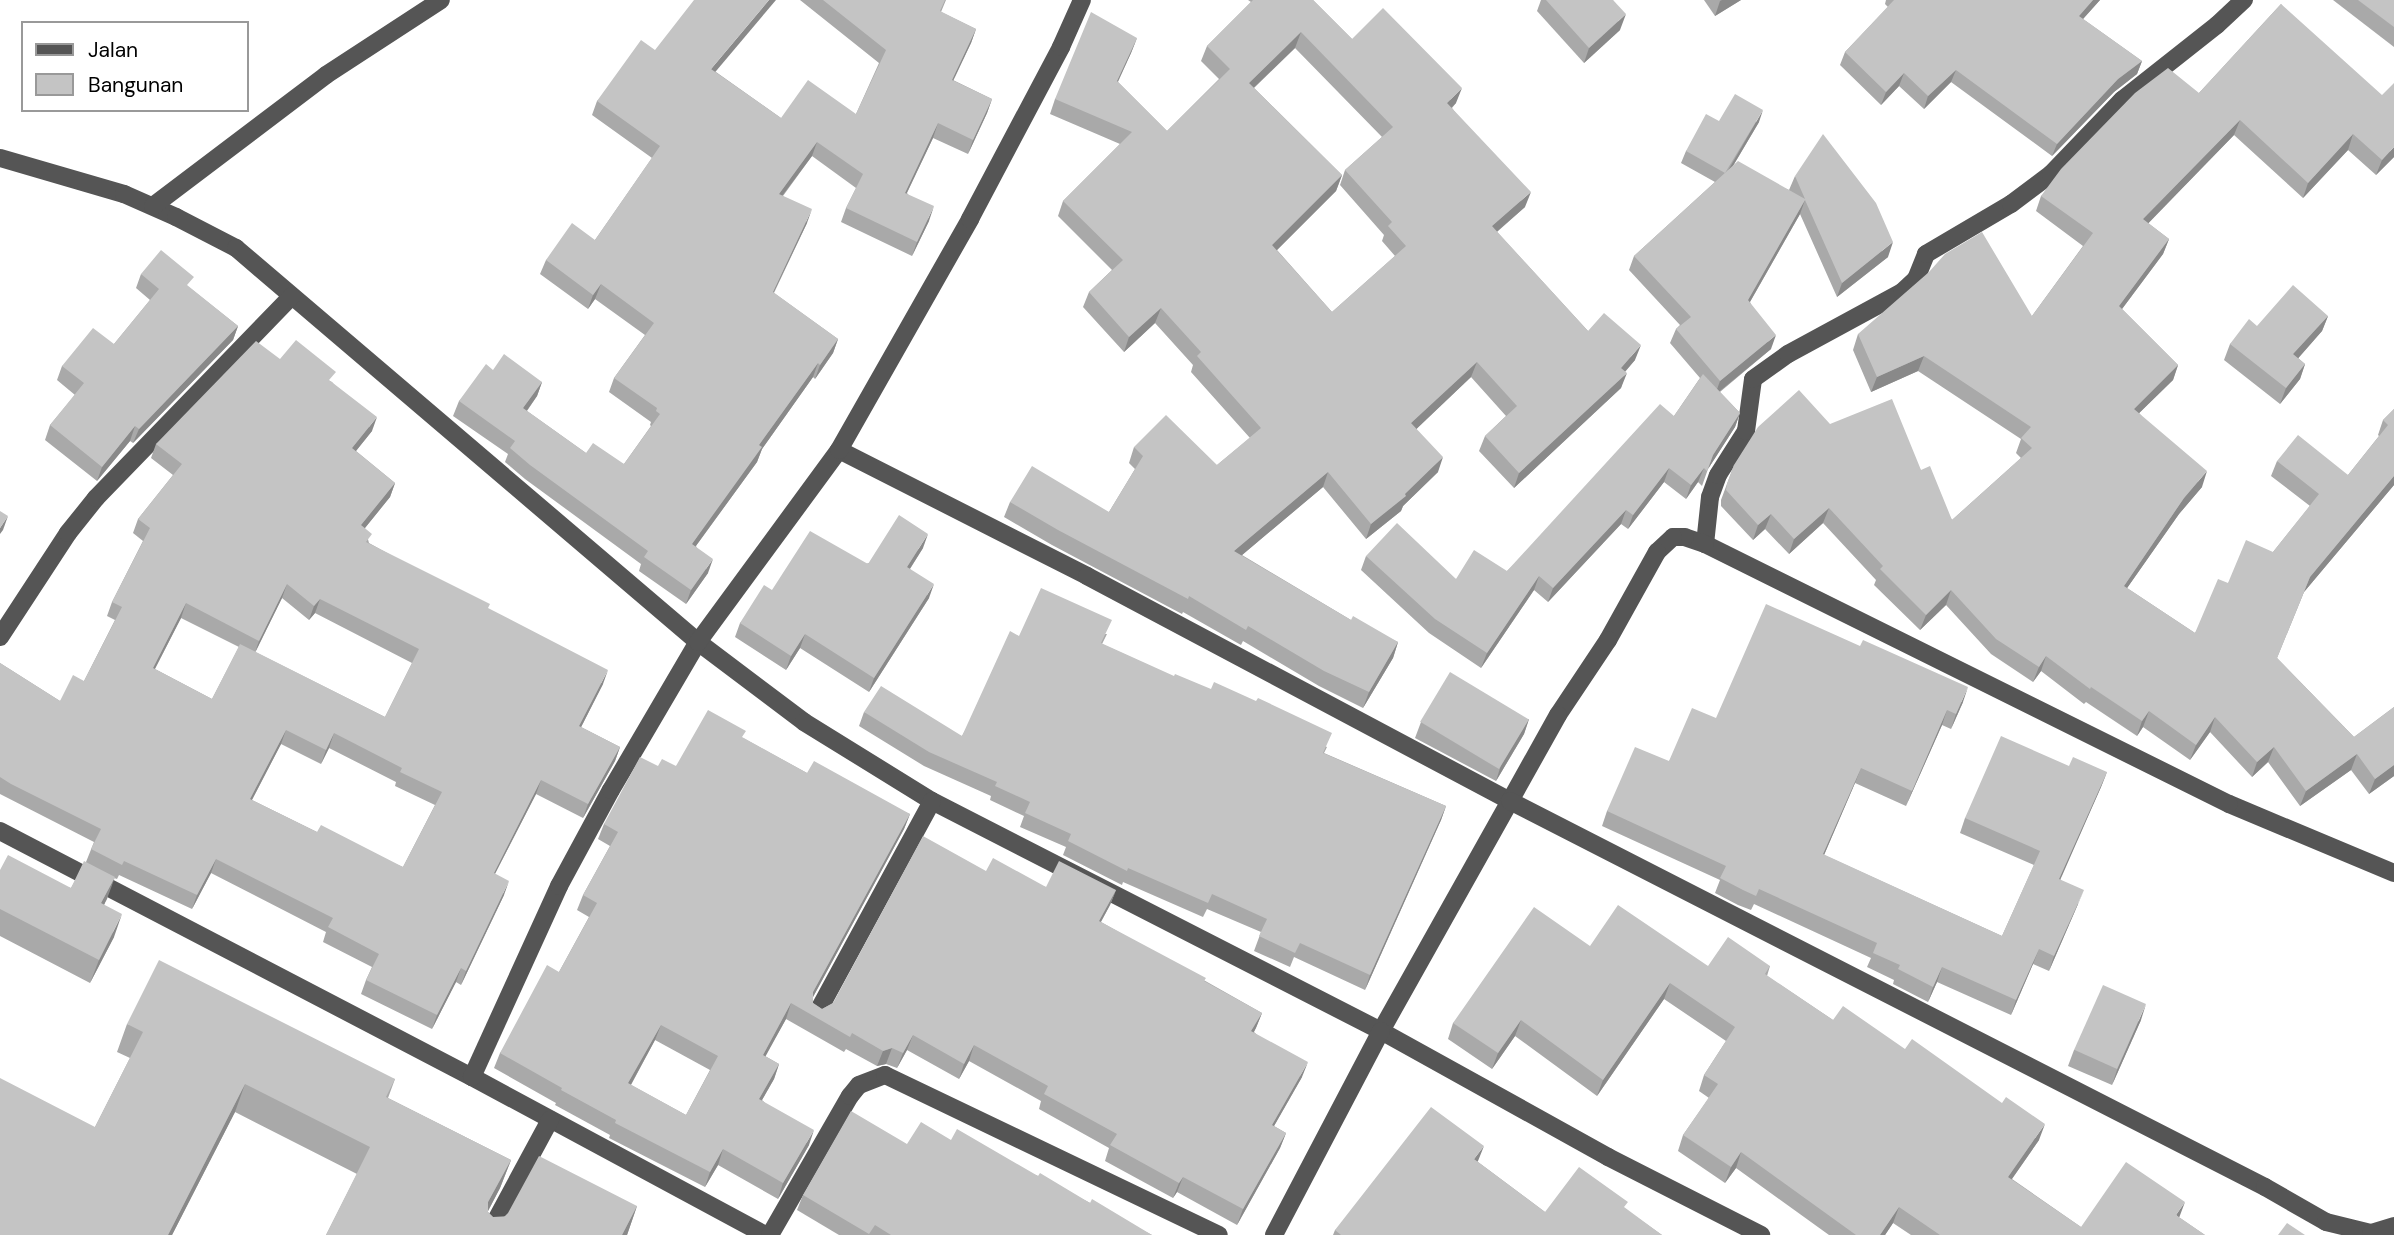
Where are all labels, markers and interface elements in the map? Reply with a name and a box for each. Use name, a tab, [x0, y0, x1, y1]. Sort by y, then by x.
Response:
legend	[21, 21, 248, 112]
text: Jalan	[88, 36, 138, 64]
text: Bangunan	[88, 71, 183, 99]

